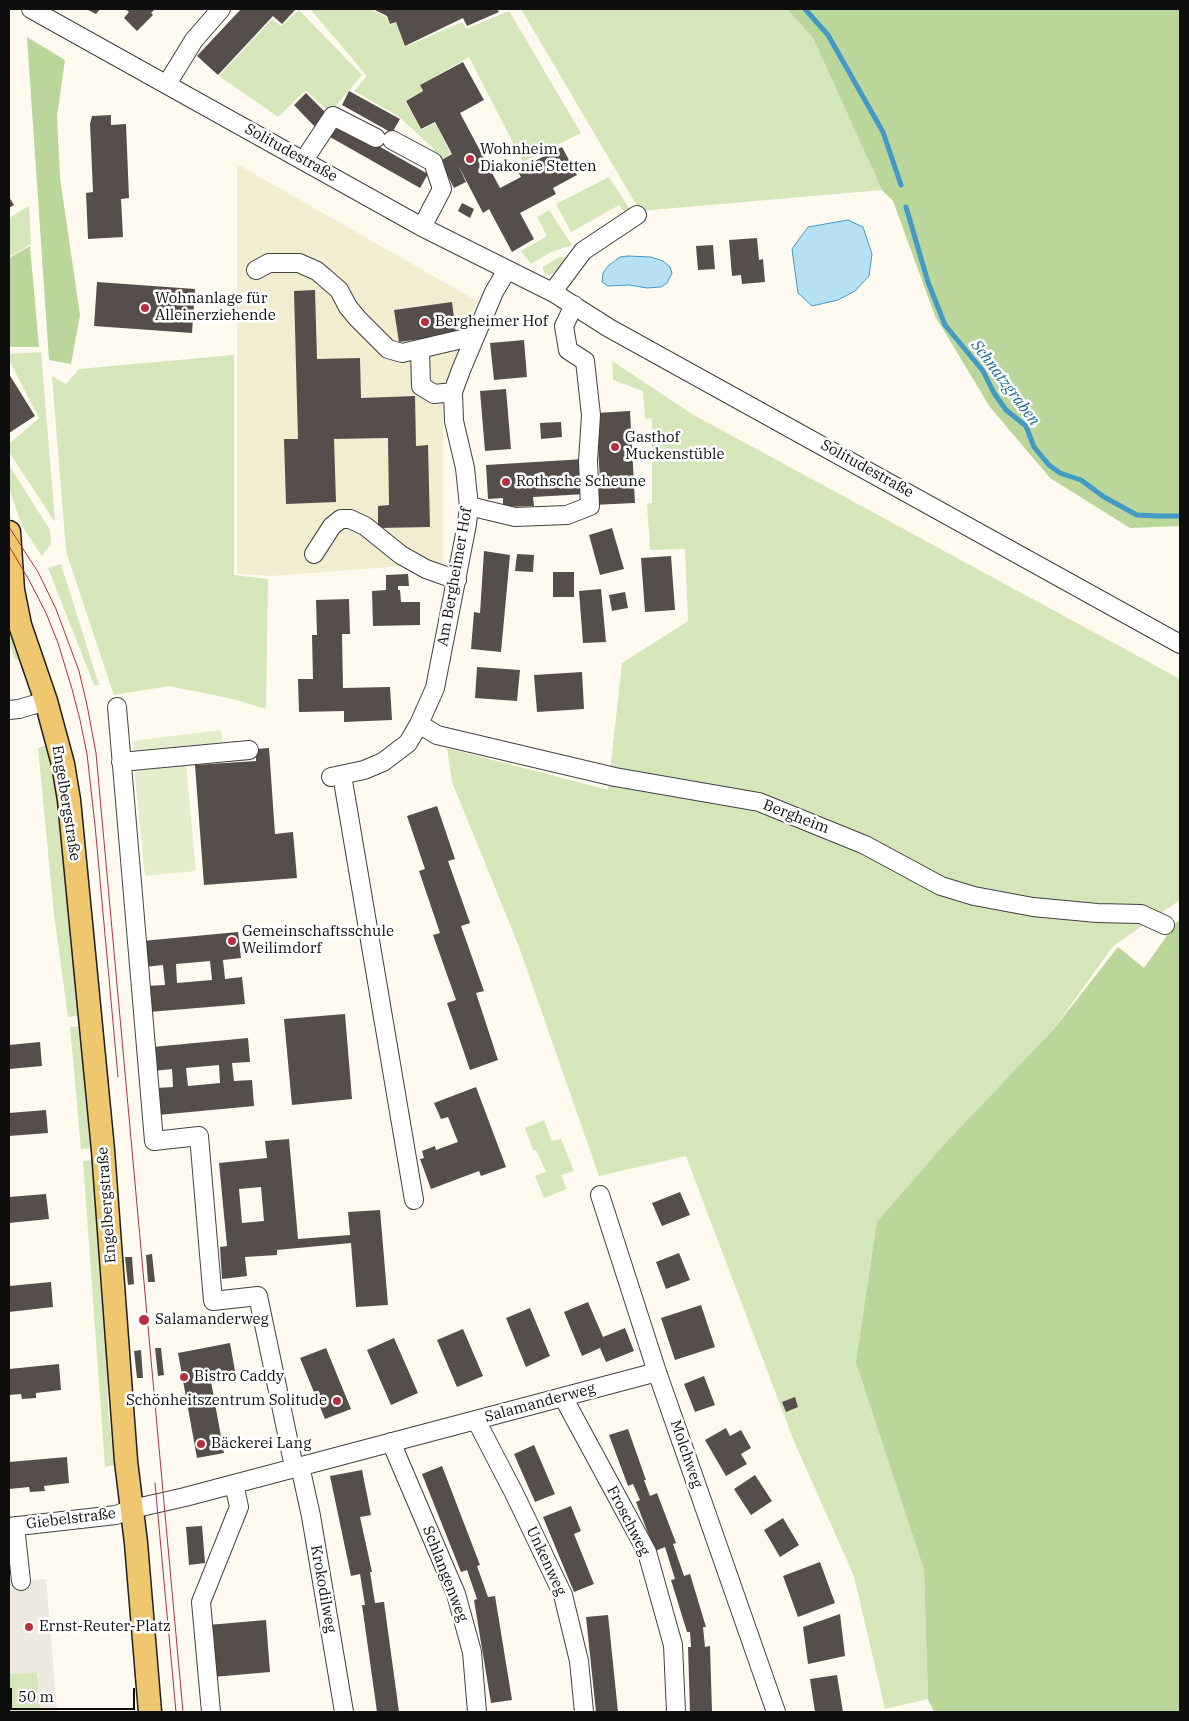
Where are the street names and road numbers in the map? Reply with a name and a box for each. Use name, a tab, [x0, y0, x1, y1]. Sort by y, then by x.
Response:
street label: Solitudestraße	[241, 120, 341, 186]
street label: Solitudestraße	[817, 436, 917, 502]
street label: Am Bergheimer Hof	[434, 506, 476, 648]
street label: Engelbergstraße	[48, 744, 84, 862]
street label: Bergheim	[760, 796, 832, 838]
street label: Engelbergstraße	[94, 1146, 120, 1264]
street label: Salamanderweg	[483, 1380, 597, 1426]
street label: Molchweg	[666, 1418, 706, 1490]
street label: Froschweg	[603, 1483, 653, 1559]
street label: Giebelstraße	[25, 1505, 117, 1533]
street label: Schlangenweg	[418, 1523, 472, 1625]
street label: Unkenweg	[522, 1523, 570, 1599]
street label: Krokodilweg	[306, 1544, 340, 1634]

